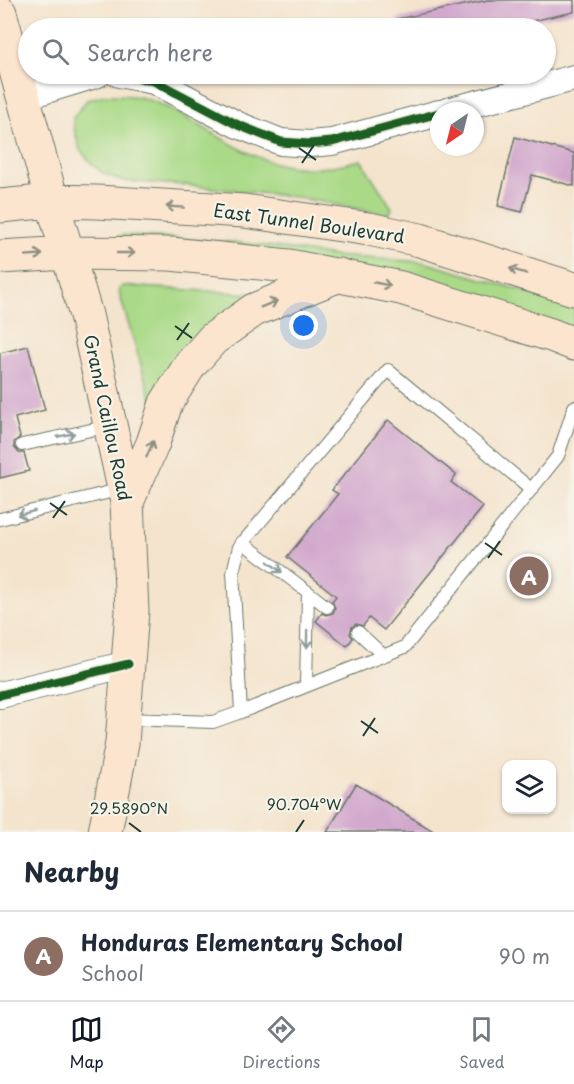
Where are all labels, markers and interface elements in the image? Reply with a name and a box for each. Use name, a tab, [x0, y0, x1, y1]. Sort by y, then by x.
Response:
search box	[18, 18, 556, 84]
icon: search	[39, 35, 72, 68]
text: Search here	[87, 35, 213, 68]
north arrow	[430, 102, 484, 156]
street label: East Tunnel Boulevard	[212, 196, 407, 249]
one-way arrow	[165, 201, 185, 212]
one-way arrow	[116, 247, 136, 259]
one-way arrow	[23, 249, 43, 260]
one-way arrow	[509, 265, 528, 276]
one-way arrow	[371, 279, 391, 290]
one-way arrow	[260, 298, 278, 309]
your location	[289, 311, 318, 340]
street label: Grand Caillou Road	[78, 332, 139, 503]
one-way arrow	[56, 429, 75, 440]
one-way arrow	[146, 440, 157, 458]
one-way arrow	[17, 507, 36, 519]
pin: A	[510, 554, 548, 598]
one-way arrow	[266, 561, 282, 573]
one-way arrow	[301, 628, 313, 648]
map controls	[502, 760, 556, 814]
button: layers	[502, 760, 556, 814]
text: 90.704°W	[267, 792, 342, 815]
text: 29.5890°N	[90, 796, 168, 819]
text: Nearby	[24, 852, 119, 891]
text: Honduras Elementary School	[81, 925, 403, 958]
text: A	[36, 941, 51, 971]
text: 90 m	[499, 941, 550, 971]
text: School	[81, 958, 144, 988]
tab: Map	[69, 1013, 104, 1073]
tab: Directions	[242, 1013, 320, 1073]
tab: Saved	[459, 1013, 505, 1073]

